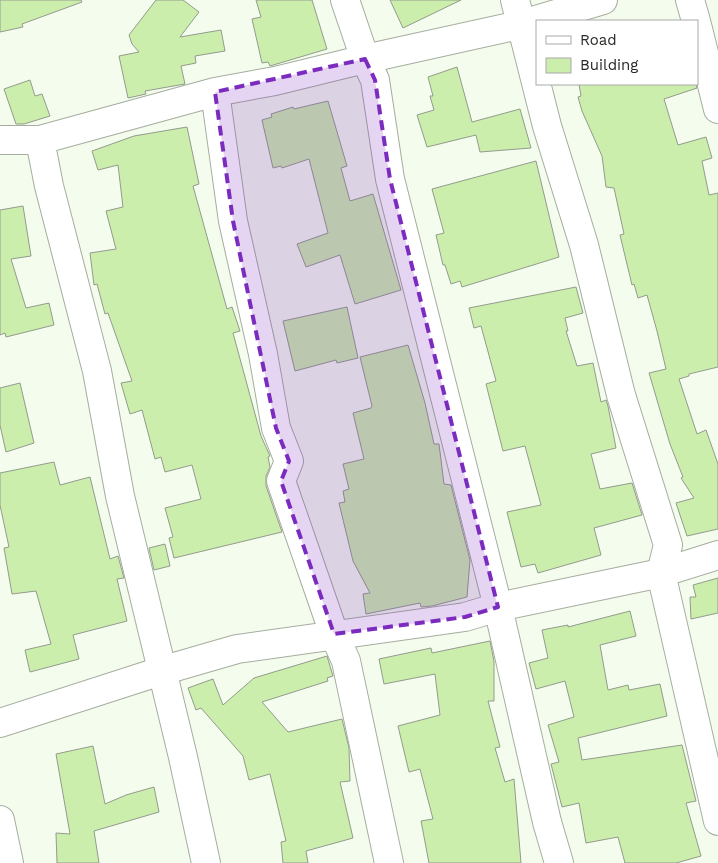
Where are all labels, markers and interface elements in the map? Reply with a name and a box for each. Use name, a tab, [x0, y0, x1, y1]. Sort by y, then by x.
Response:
legend	[536, 20, 698, 85]
text: Road	[580, 31, 617, 49]
text: Building	[580, 56, 638, 74]

